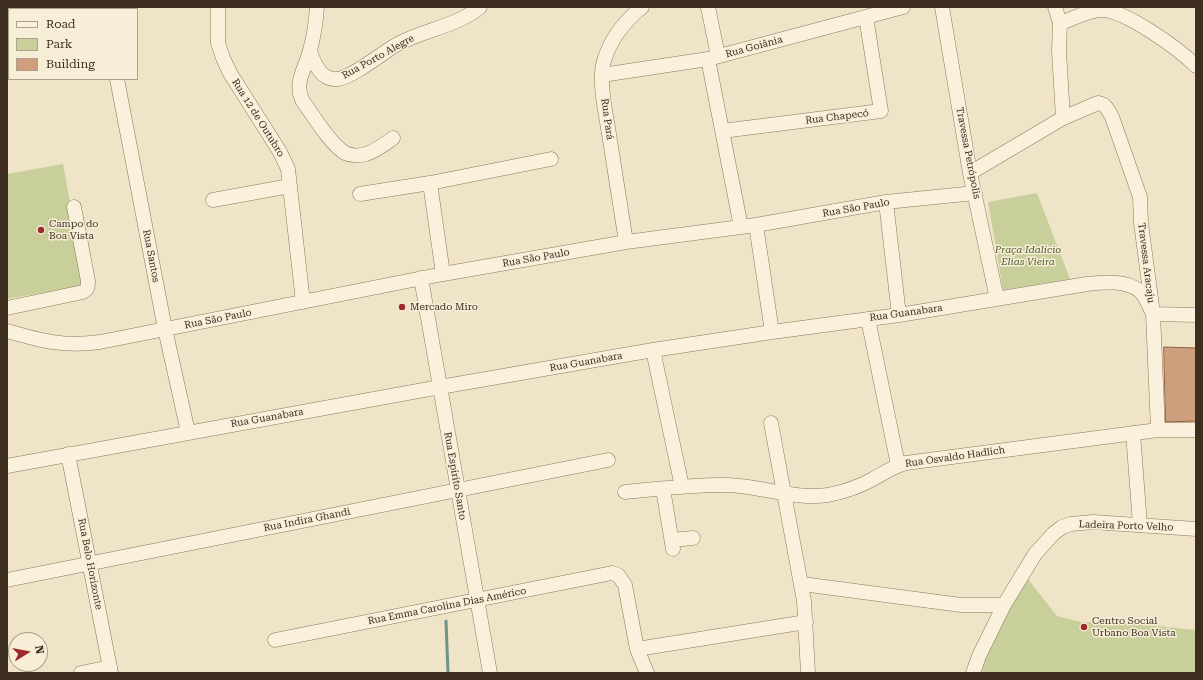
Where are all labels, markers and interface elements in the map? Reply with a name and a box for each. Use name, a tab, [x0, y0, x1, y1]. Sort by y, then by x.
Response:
legend	[8, 8, 138, 80]
text: Road	[46, 17, 75, 31]
street label: Rua Porto Alegre	[340, 32, 416, 82]
street label: Rua Goiânia	[724, 34, 784, 60]
text: Park	[46, 37, 72, 51]
text: Building	[46, 57, 95, 71]
street label: Rua 12 de Outubro	[229, 77, 287, 159]
street label: Rua Pará	[598, 97, 616, 141]
street label: Travessa Petrópolis	[953, 106, 983, 200]
street label: Rua Chapecó	[805, 107, 869, 127]
street label: Rua São Paulo	[821, 196, 891, 220]
place label: Campo do Boa Vista	[49, 218, 98, 242]
street label: Travessa Aracaju	[1135, 222, 1157, 304]
marker: Campo do Boa Vista	[36, 225, 46, 235]
street label: Rua Santos	[140, 229, 162, 283]
park label: Praça Idalício Elias Vieira	[995, 244, 1061, 268]
street label: Rua São Paulo	[501, 246, 571, 270]
place label: Mercado Miro	[410, 301, 478, 313]
marker: Mercado Miro	[397, 302, 407, 312]
street label: Rua Guanabara	[869, 302, 943, 324]
street label: Rua São Paulo	[183, 307, 253, 331]
street label: Rua Guanabara	[549, 350, 623, 374]
street label: Rua Guanabara	[230, 406, 304, 430]
street label: Rua Espírito Santo	[441, 431, 469, 521]
street label: Rua Osvaldo Hadlich	[904, 444, 1006, 470]
street label: Rua Indira Ghandi	[262, 506, 352, 534]
street label: Rua Belo Horizonte	[75, 517, 105, 611]
street label: Ladeira Porto Velho	[1078, 518, 1174, 534]
street label: Rua Emma Carolina Dias Américo	[367, 585, 527, 627]
place label: Centro Social Urbano Boa Vista	[1092, 615, 1176, 638]
marker: Centro Social Urbano Boa Vista	[1079, 622, 1089, 632]
north arrow	[8, 632, 48, 672]
text: N	[32, 644, 46, 655]

